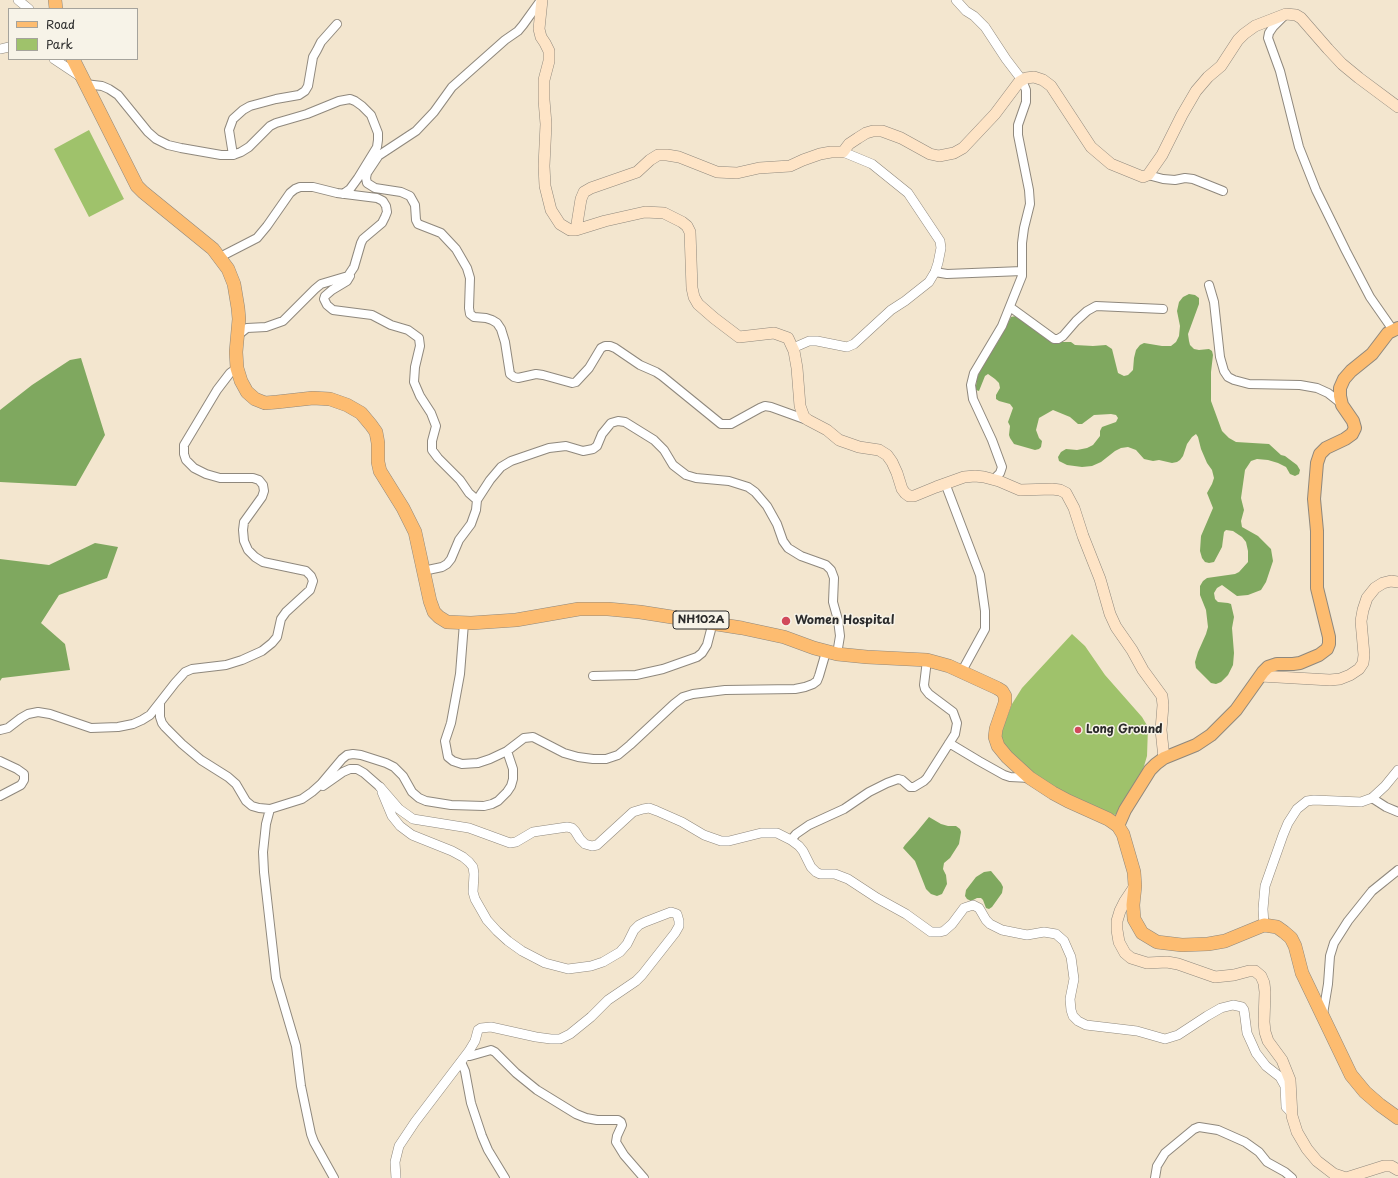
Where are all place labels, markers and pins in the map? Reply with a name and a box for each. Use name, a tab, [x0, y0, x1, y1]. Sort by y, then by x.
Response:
place label: Women Hospital	[795, 614, 894, 628]
marker: Women Hospital	[780, 615, 792, 627]
place label: Long Ground	[1086, 723, 1163, 737]
marker: Long Ground	[1073, 725, 1083, 735]

